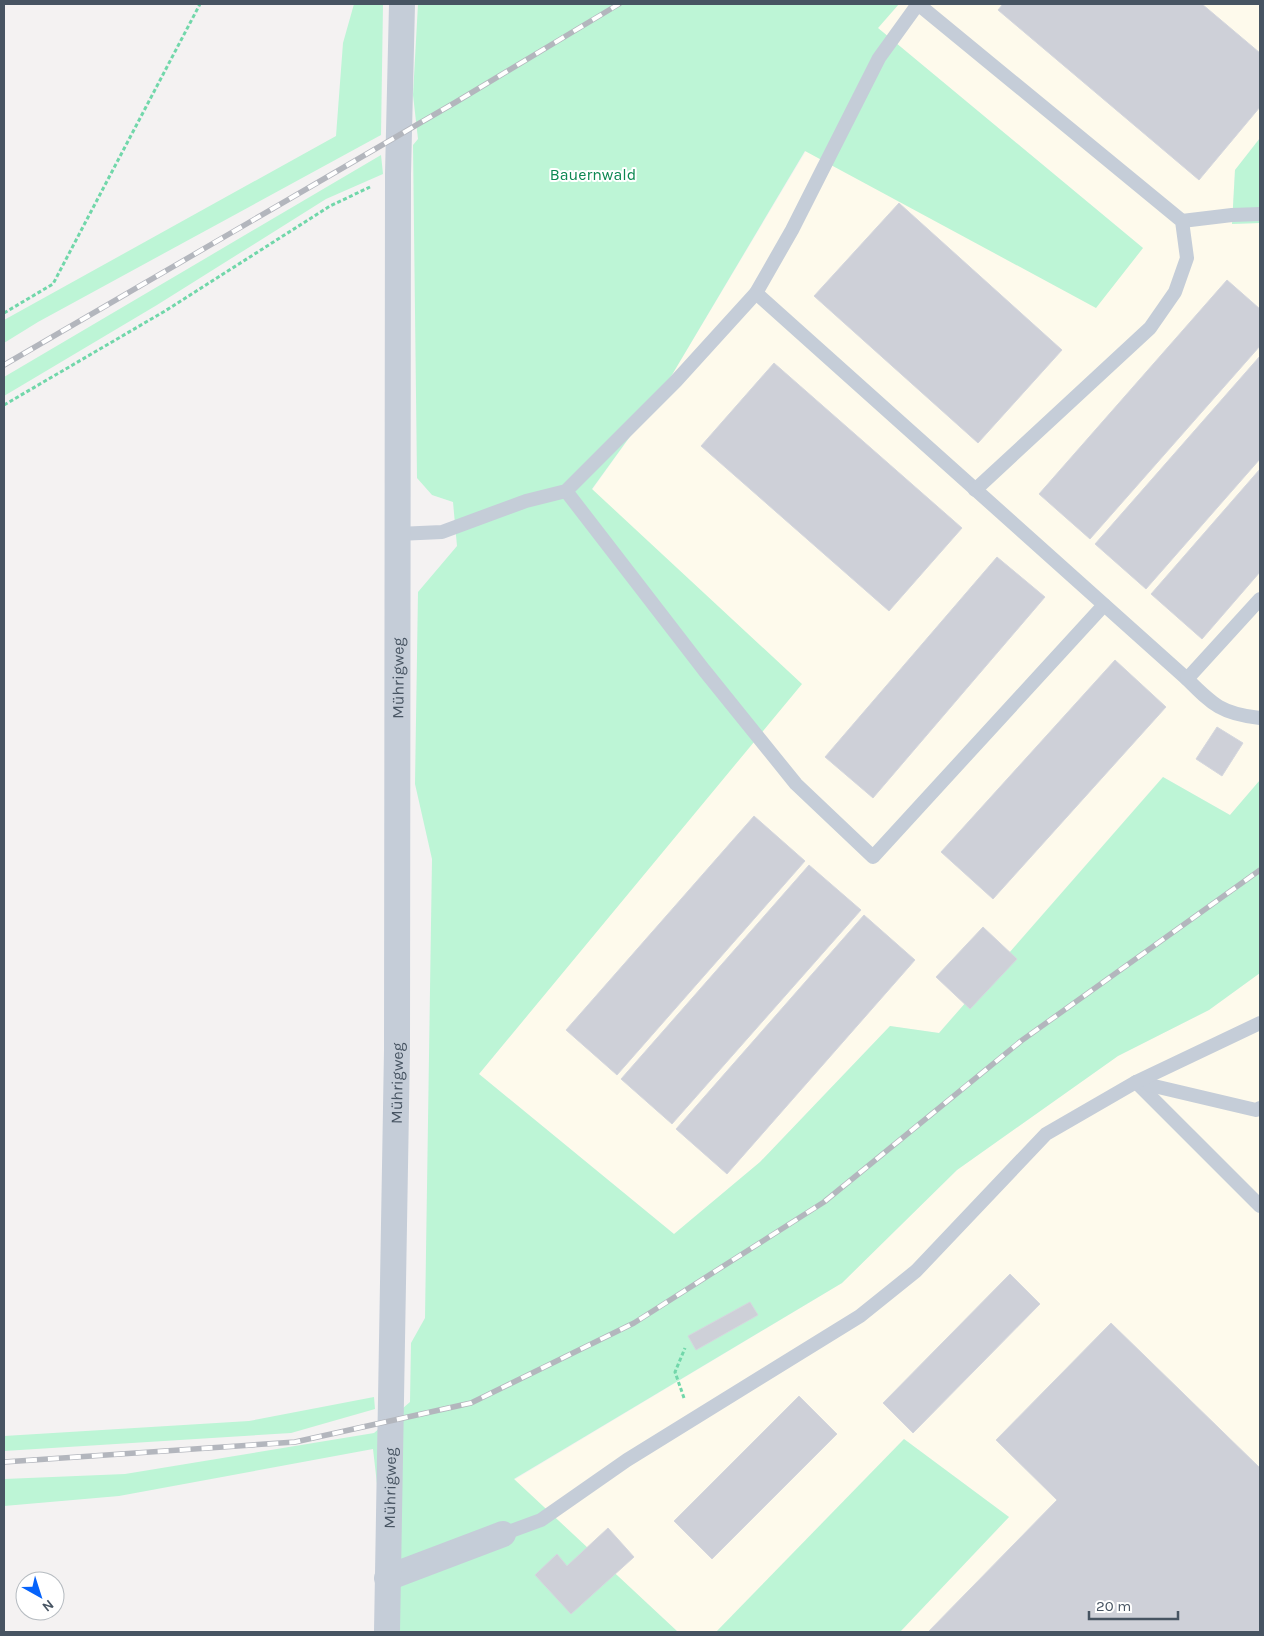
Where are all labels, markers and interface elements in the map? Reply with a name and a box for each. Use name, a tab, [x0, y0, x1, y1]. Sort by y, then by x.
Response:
park label: Bauernwald	[550, 165, 636, 184]
street label: Mührigweg	[388, 637, 407, 719]
street label: Mührigweg	[386, 1042, 407, 1124]
street label: Mührigweg	[379, 1447, 400, 1529]
north arrow	[15, 1571, 65, 1621]
scale bar	[1089, 1588, 1178, 1620]
text: N	[39, 1596, 57, 1615]
text: 20 m	[1096, 1597, 1131, 1615]

